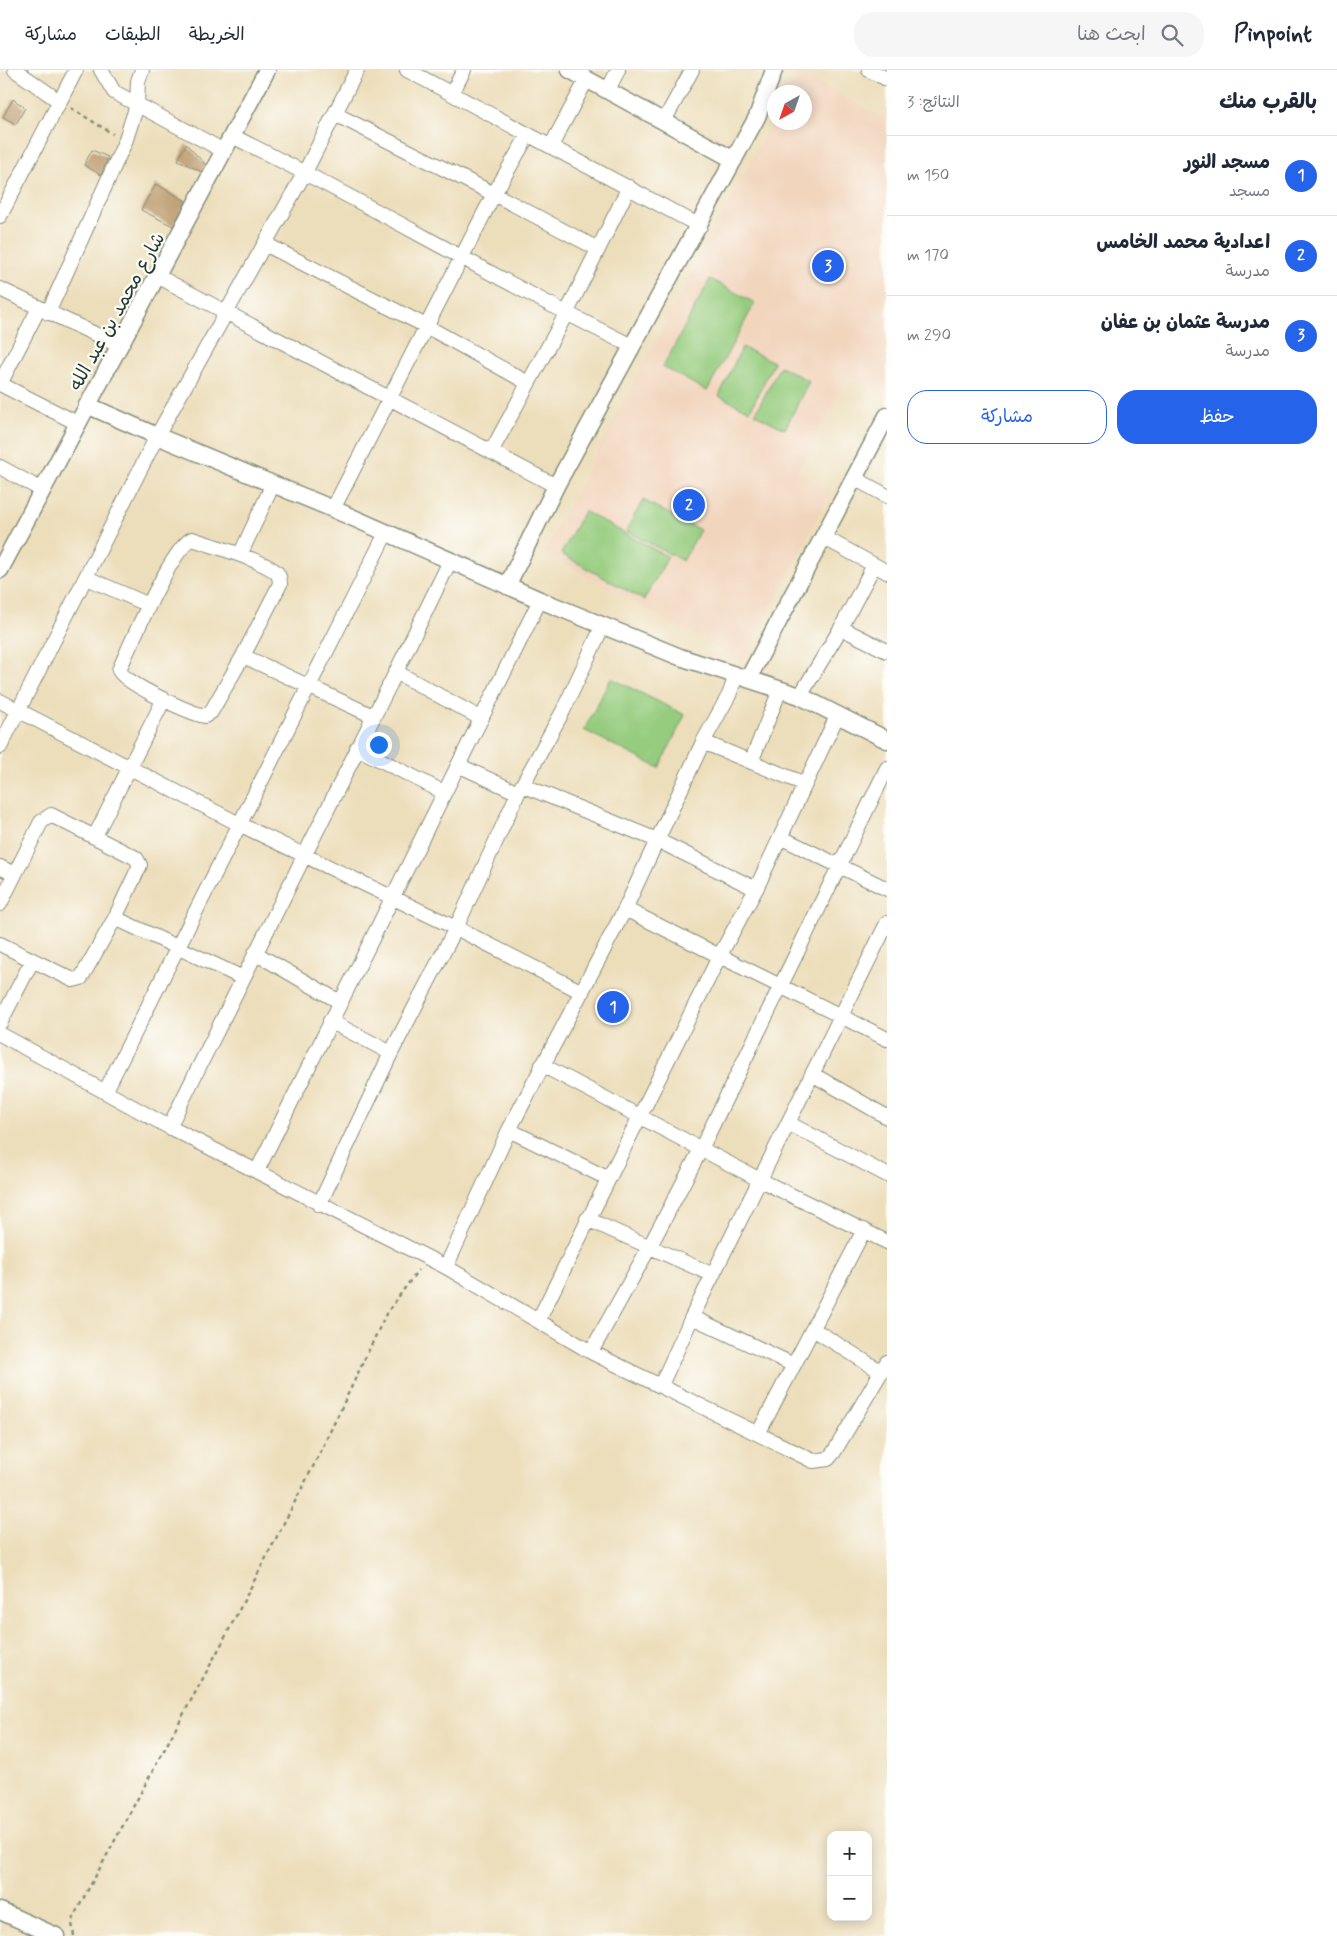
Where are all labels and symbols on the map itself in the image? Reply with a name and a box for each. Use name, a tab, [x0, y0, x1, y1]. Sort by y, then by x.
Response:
north arrow	[767, 85, 812, 130]
street label: شارع محمد بن عبد الله	[63, 228, 171, 395]
pin: 3	[812, 247, 844, 285]
pin: 2	[673, 486, 705, 524]
your location	[366, 732, 392, 758]
pin: 1	[597, 988, 629, 1026]

